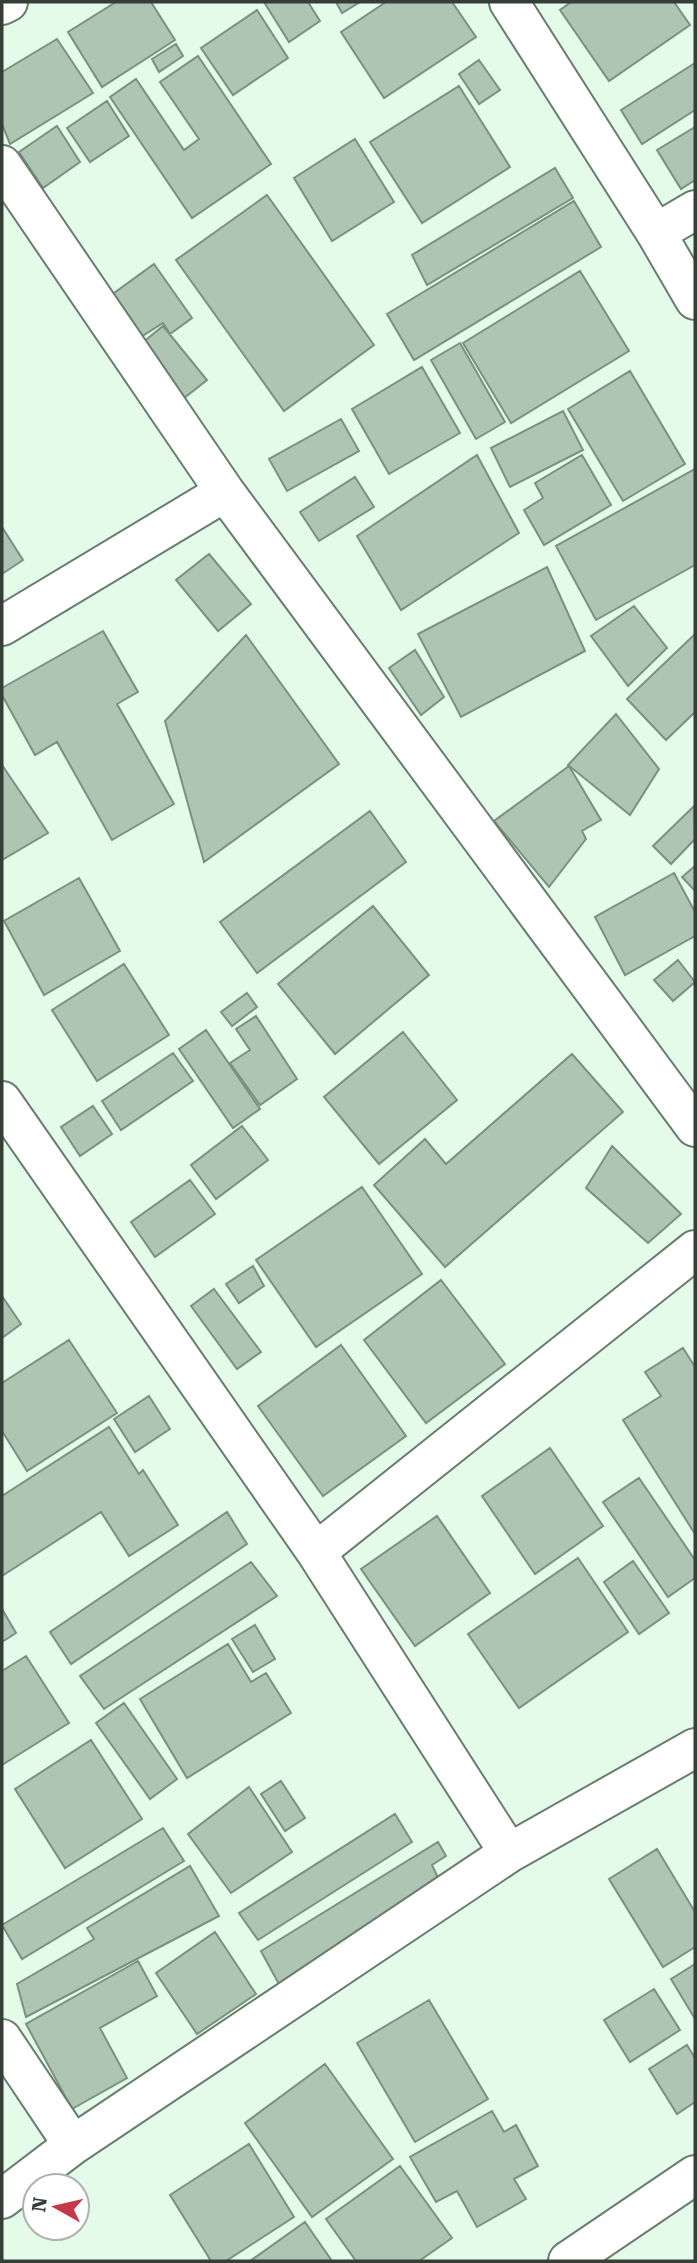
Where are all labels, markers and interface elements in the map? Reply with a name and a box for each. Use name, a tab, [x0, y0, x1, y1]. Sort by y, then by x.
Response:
north arrow	[21, 2172, 91, 2242]
text: N	[27, 2195, 52, 2214]

